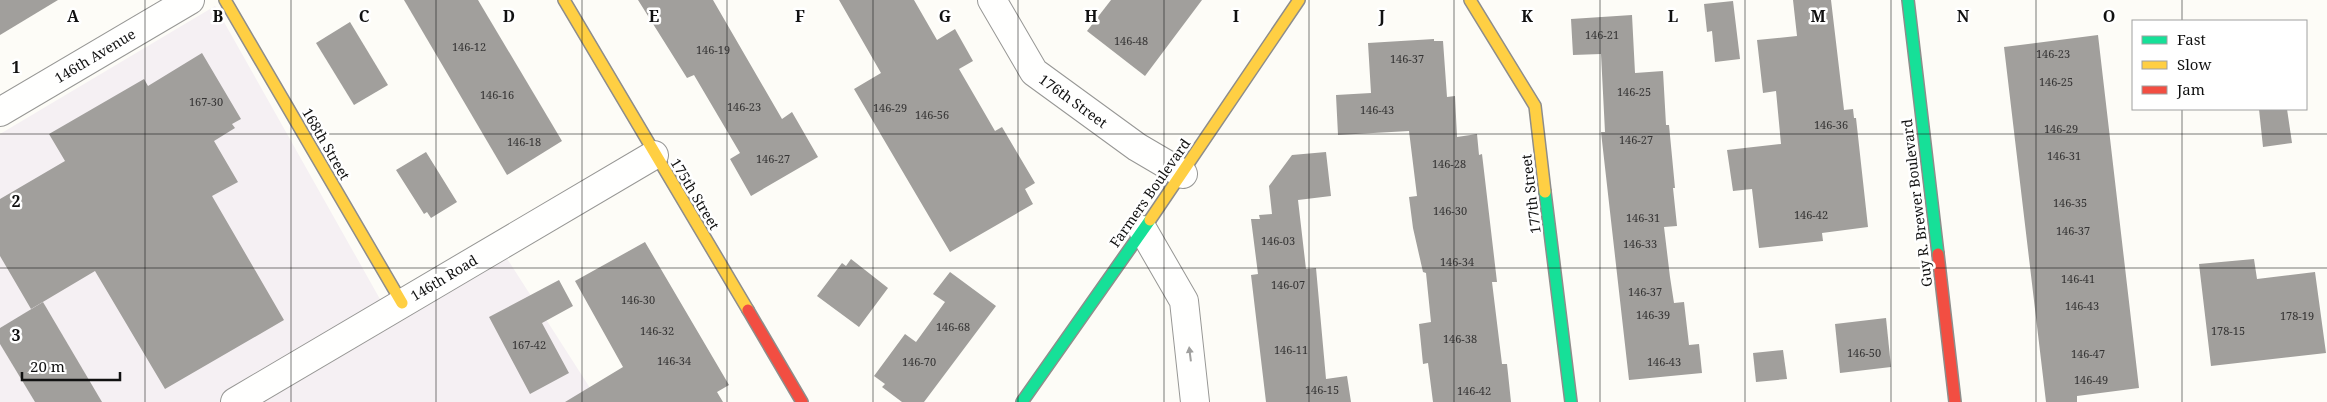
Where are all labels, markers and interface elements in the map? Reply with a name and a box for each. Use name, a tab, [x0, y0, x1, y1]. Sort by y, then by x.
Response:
text: A	[67, 5, 80, 27]
text: B	[213, 5, 224, 27]
text: C	[359, 5, 370, 27]
text: D	[503, 5, 515, 27]
text: E	[649, 5, 659, 27]
text: F	[795, 5, 805, 27]
text: G	[939, 5, 951, 27]
text: H	[1084, 5, 1098, 27]
text: I	[1233, 5, 1239, 27]
text: J	[1378, 5, 1386, 27]
text: K	[1521, 5, 1533, 27]
text: L	[1668, 5, 1678, 27]
text: M	[1810, 5, 1826, 27]
text: N	[1957, 5, 1970, 27]
text: O	[2103, 5, 2115, 27]
legend	[2132, 20, 2307, 110]
street label: 146th Avenue	[51, 24, 139, 87]
house number: 146-21	[1585, 27, 1619, 42]
text: Fast	[2177, 29, 2206, 49]
house number: 146-48	[1114, 33, 1148, 48]
house number: 146-12	[452, 39, 486, 54]
house number: 146-19	[696, 42, 730, 57]
house number: 146-23	[2036, 46, 2070, 61]
house number: 146-37	[1390, 51, 1424, 66]
text: Slow	[2177, 54, 2211, 74]
text: 1	[11, 56, 21, 78]
street label: 176th Street	[1035, 69, 1111, 132]
house number: 146-25	[2039, 74, 2073, 89]
text: Jam	[2176, 79, 2205, 99]
house number: 146-25	[1617, 84, 1651, 99]
house number: 146-16	[480, 87, 514, 102]
house number: 167-30	[189, 94, 223, 109]
house number: 146-23	[727, 99, 761, 114]
house number: 146-29	[873, 100, 907, 115]
house number: 146-43	[1360, 102, 1394, 117]
street label: 168th Street	[298, 104, 355, 183]
house number: 146-56	[915, 107, 949, 122]
house number: 146-36	[1814, 117, 1848, 132]
street label: Guy R. Brewer Boulevard	[1897, 118, 1936, 288]
house number: 146-29	[2044, 121, 2078, 136]
house number: 146-27	[1619, 132, 1653, 147]
house number: 146-18	[507, 134, 541, 149]
street label: Farmers Boulevard	[1105, 134, 1194, 251]
house number: 146-31	[2047, 148, 2081, 163]
house number: 146-27	[756, 151, 790, 166]
street label: 177th Street	[1516, 153, 1545, 235]
street label: 175th Street	[667, 155, 724, 233]
house number: 146-28	[1432, 156, 1466, 171]
text: 2	[11, 190, 21, 212]
house number: 146-35	[2053, 195, 2087, 210]
house number: 146-30	[1433, 203, 1467, 218]
house number: 146-42	[1794, 207, 1828, 222]
house number: 146-31	[1626, 210, 1660, 225]
house number: 146-37	[2056, 223, 2090, 238]
house number: 146-03	[1261, 233, 1295, 248]
house number: 146-33	[1623, 236, 1657, 251]
street label: 146th Road	[407, 250, 481, 305]
house number: 146-34	[1440, 254, 1474, 269]
house number: 146-41	[2061, 271, 2095, 286]
house number: 146-07	[1271, 277, 1305, 292]
house number: 146-37	[1628, 284, 1662, 299]
house number: 146-30	[621, 292, 655, 307]
house number: 146-43	[2065, 298, 2099, 313]
house number: 146-39	[1636, 307, 1670, 322]
house number: 178-19	[2280, 308, 2314, 323]
house number: 146-68	[936, 319, 970, 334]
house number: 146-32	[640, 323, 674, 338]
house number: 178-15	[2211, 323, 2245, 338]
text: 3	[11, 324, 21, 346]
house number: 146-38	[1443, 331, 1477, 346]
house number: 167-42	[512, 337, 546, 352]
house number: 146-11	[1274, 342, 1308, 357]
one-way arrow	[1186, 345, 1194, 361]
house number: 146-50	[1847, 345, 1881, 360]
house number: 146-47	[2071, 346, 2105, 361]
scale bar	[22, 350, 120, 382]
house number: 146-34	[657, 353, 691, 368]
house number: 146-70	[902, 354, 936, 369]
house number: 146-43	[1647, 354, 1681, 369]
text: 20 m	[30, 356, 65, 376]
house number: 146-49	[2074, 372, 2108, 387]
house number: 146-15	[1305, 382, 1339, 397]
house number: 146-42	[1457, 383, 1491, 398]

